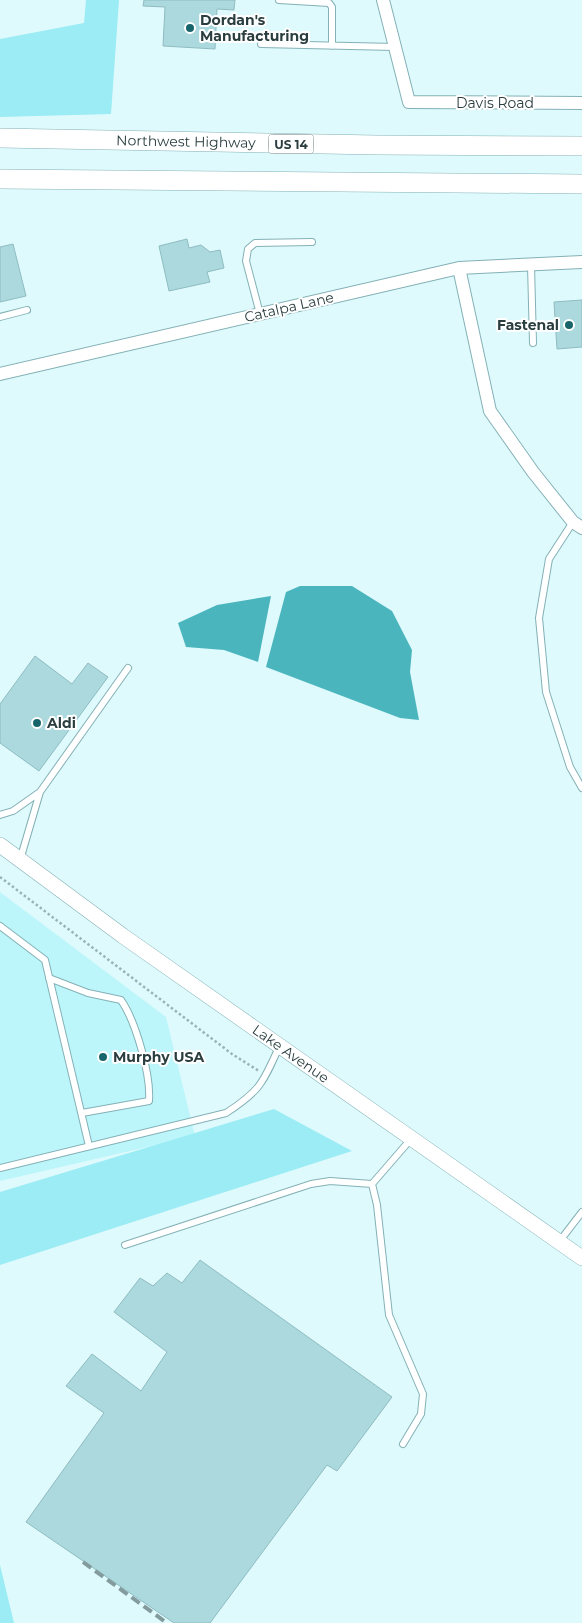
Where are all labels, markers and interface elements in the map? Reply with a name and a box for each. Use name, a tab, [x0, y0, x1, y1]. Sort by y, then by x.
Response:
place label: Dordan's Manufacturing	[200, 11, 309, 45]
marker: Dordan's Manufacturing	[184, 22, 196, 34]
street label: Davis Road	[456, 94, 534, 112]
street label: Northwest Highway	[116, 131, 256, 152]
road number: US 14	[268, 134, 314, 154]
street label: Catalpa Lane	[242, 288, 336, 326]
place label: Fastenal	[497, 316, 559, 334]
marker: Fastenal	[563, 319, 575, 331]
place label: Aldi	[46, 714, 76, 732]
marker: Aldi	[31, 717, 43, 729]
street label: Lake Avenue	[249, 1021, 333, 1087]
place label: Murphy USA	[113, 1048, 204, 1066]
marker: Murphy USA	[97, 1051, 109, 1063]

